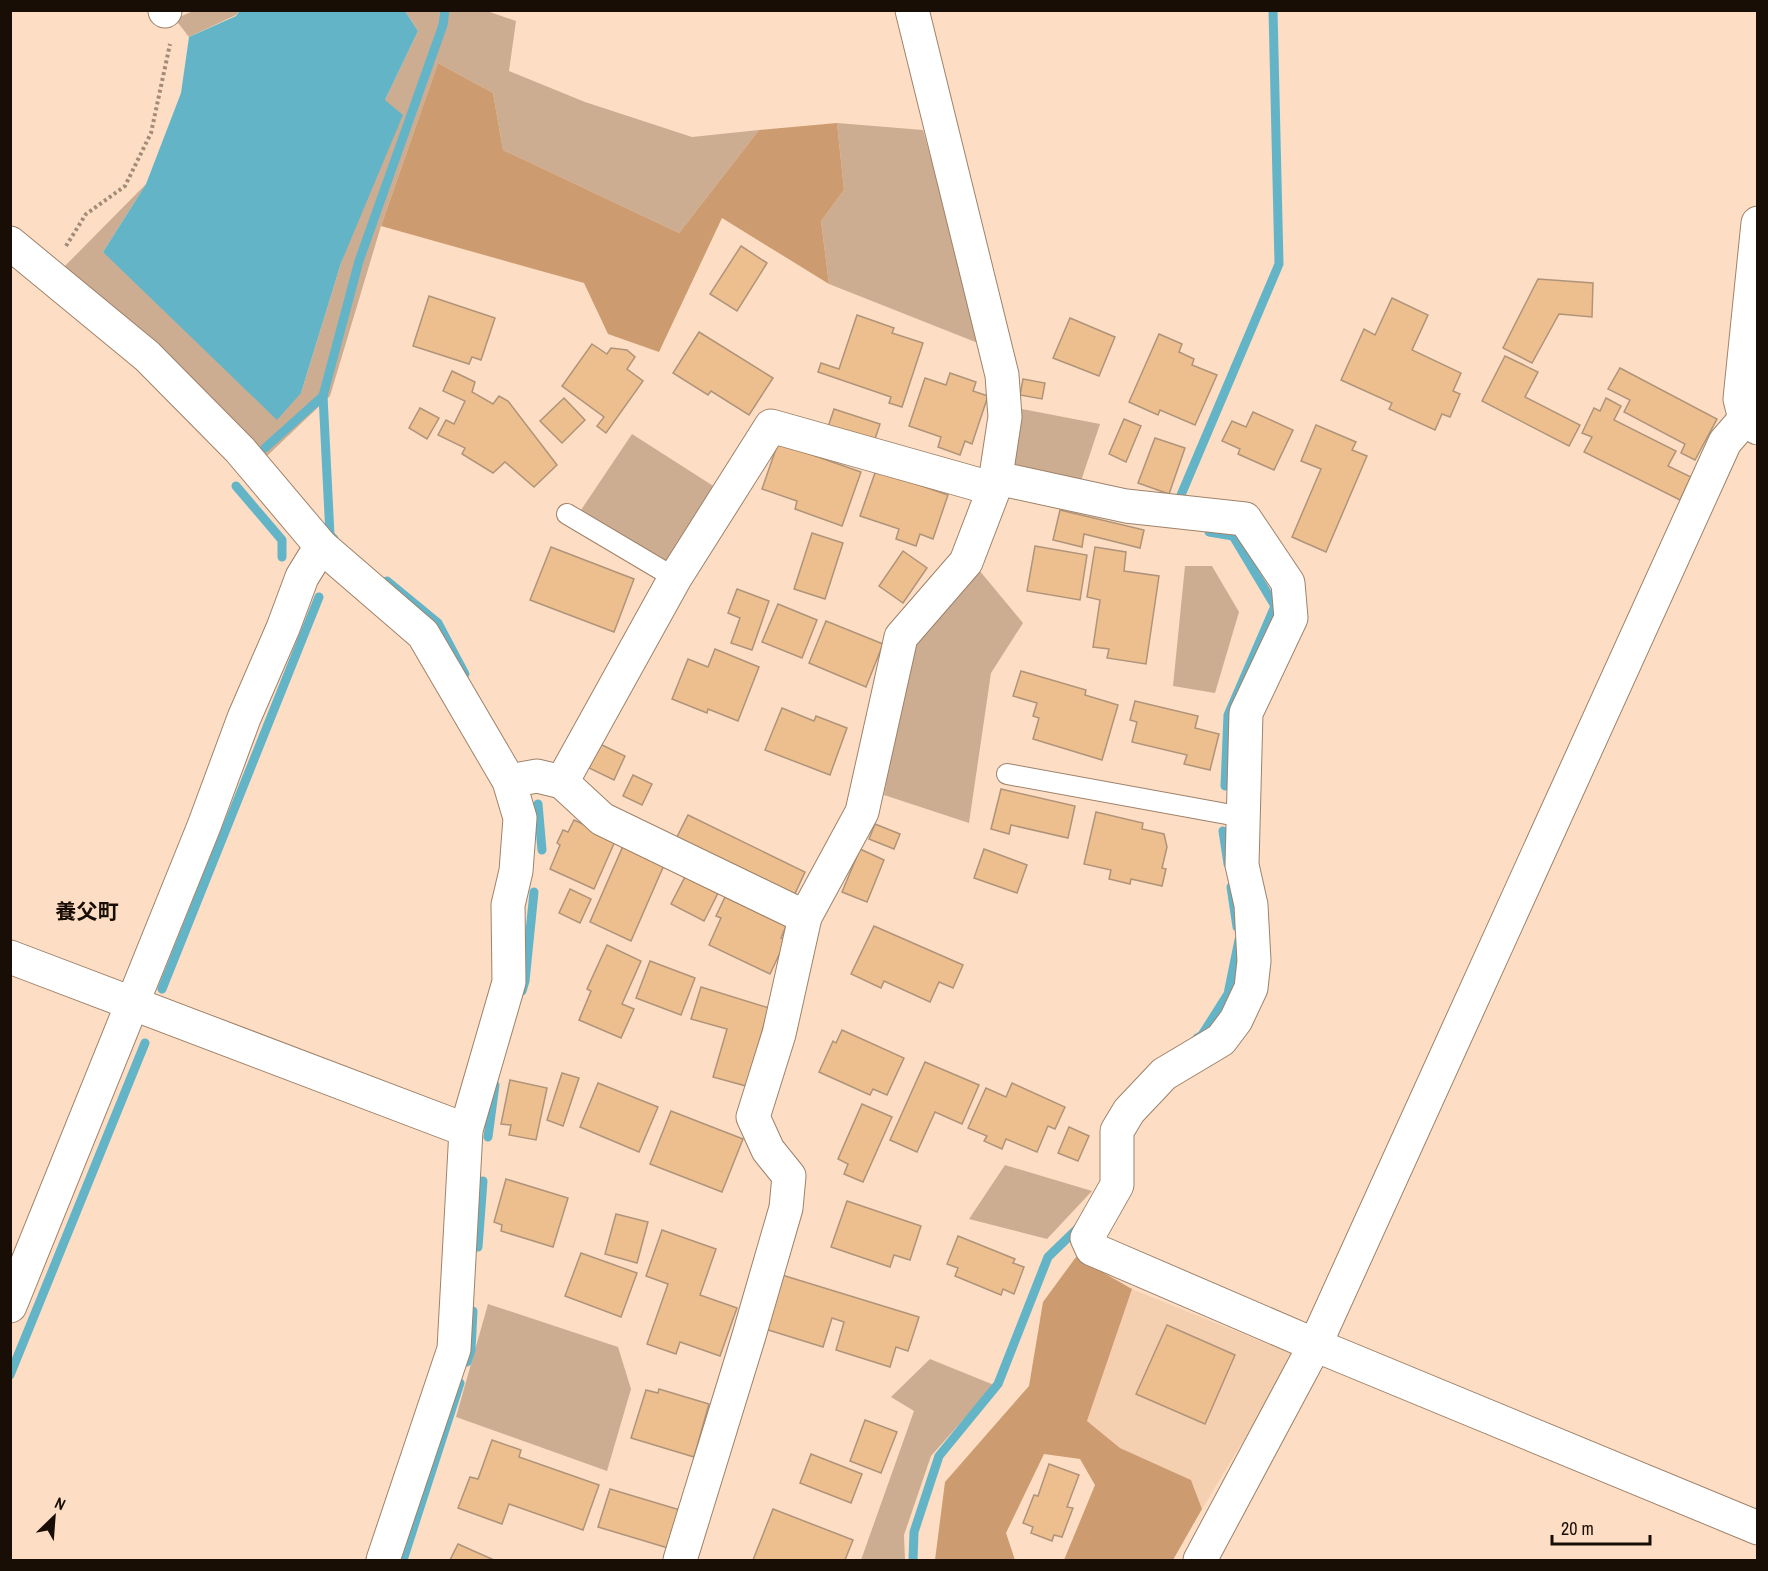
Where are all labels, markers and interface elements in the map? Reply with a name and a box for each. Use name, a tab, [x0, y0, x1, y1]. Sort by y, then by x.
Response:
district label: 養父町	[56, 897, 119, 926]
north arrow	[24, 1487, 84, 1547]
text: N	[51, 1491, 69, 1515]
scale bar	[1552, 1508, 1650, 1546]
text: 20 m	[1561, 1516, 1594, 1541]

